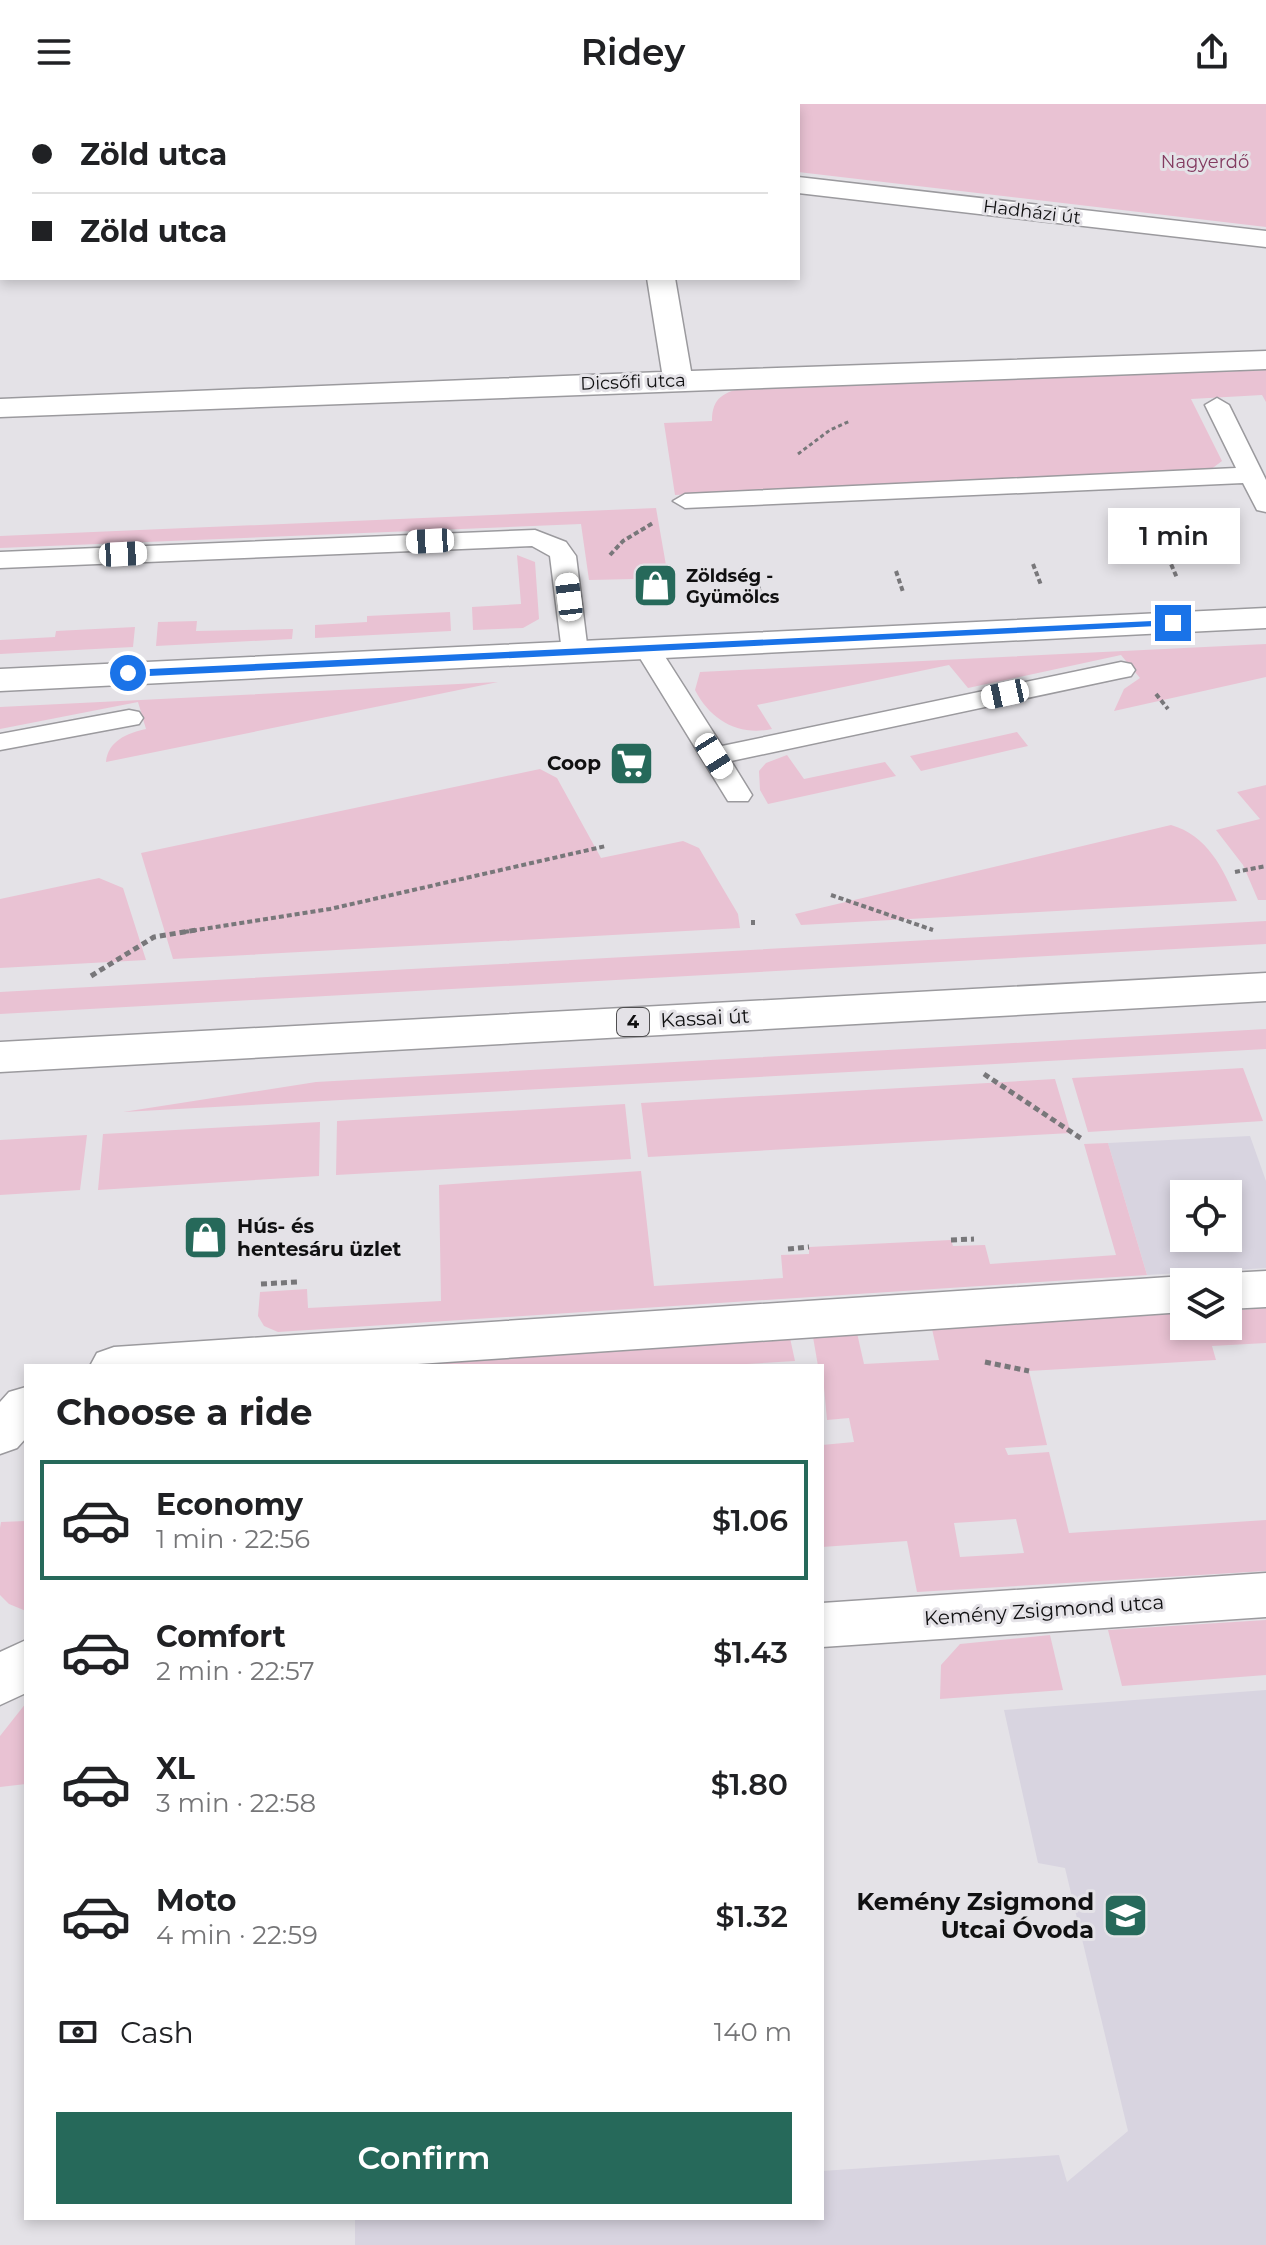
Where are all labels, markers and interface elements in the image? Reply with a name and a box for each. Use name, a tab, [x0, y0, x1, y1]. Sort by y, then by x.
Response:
icon: menu	[32, 30, 76, 74]
text: Ridey	[581, 30, 685, 74]
icon: share	[1190, 30, 1234, 74]
text: Zöld utca	[80, 136, 227, 173]
park label: Nagyerdő	[1161, 151, 1249, 173]
street label: Hadházi út	[982, 195, 1082, 229]
text: Zöld utca	[80, 213, 227, 250]
street label: Dicsőfi utca	[580, 369, 686, 395]
callout: 1 min	[1107, 507, 1239, 563]
text: 1 min	[1139, 520, 1209, 552]
car	[405, 528, 455, 554]
car	[98, 541, 148, 567]
shop icon: Zöldség - Gyümölcs	[631, 562, 679, 610]
place label: Zöldség - Gyümölcs	[686, 565, 780, 608]
car	[554, 572, 584, 622]
route end	[1155, 605, 1191, 641]
route start	[110, 655, 146, 691]
car	[979, 677, 1031, 711]
car	[691, 729, 737, 783]
supermarket icon: Coop	[608, 739, 656, 787]
place label: Coop	[547, 751, 601, 775]
street label: Kassai út	[660, 1004, 750, 1032]
road number: 4	[617, 1008, 649, 1036]
map controls	[1170, 1180, 1242, 1340]
button: locate	[1170, 1180, 1242, 1252]
shop icon: Hús- és hentesáru üzlet	[182, 1214, 230, 1262]
place label: Hús- és hentesáru üzlet	[237, 1214, 402, 1261]
button: layers	[1170, 1268, 1242, 1340]
text: Choose a ride	[56, 1390, 313, 1434]
icon: car	[60, 1484, 132, 1556]
text: Economy	[156, 1486, 303, 1523]
text: $1.06	[712, 1502, 788, 1539]
text: 1 min · 22:56	[156, 1523, 310, 1555]
street label: Kemény Zsigmond utca	[923, 1590, 1165, 1630]
icon: car	[60, 1616, 132, 1688]
text: Comfort	[156, 1618, 286, 1655]
text: $1.43	[713, 1634, 788, 1671]
text: 2 min · 22:57	[156, 1655, 315, 1687]
icon: car	[60, 1748, 132, 1820]
text: XL	[156, 1750, 195, 1787]
text: $1.80	[711, 1766, 788, 1803]
text: 3 min · 22:58	[156, 1787, 316, 1819]
icon: car	[60, 1880, 132, 1952]
text: Moto	[156, 1882, 237, 1919]
place label: Kemény Zsigmond Utcai Óvoda	[857, 1887, 1094, 1944]
school or university icon: Kemény Zsigmond Utcai Óvoda	[1101, 1892, 1149, 1940]
text: $1.32	[716, 1898, 788, 1935]
text: 4 min · 22:59	[156, 1919, 318, 1951]
icon: cash	[56, 2010, 100, 2054]
text: Cash	[120, 2014, 194, 2051]
text: 140 m	[714, 2016, 792, 2048]
button: Confirm	[56, 2112, 792, 2204]

